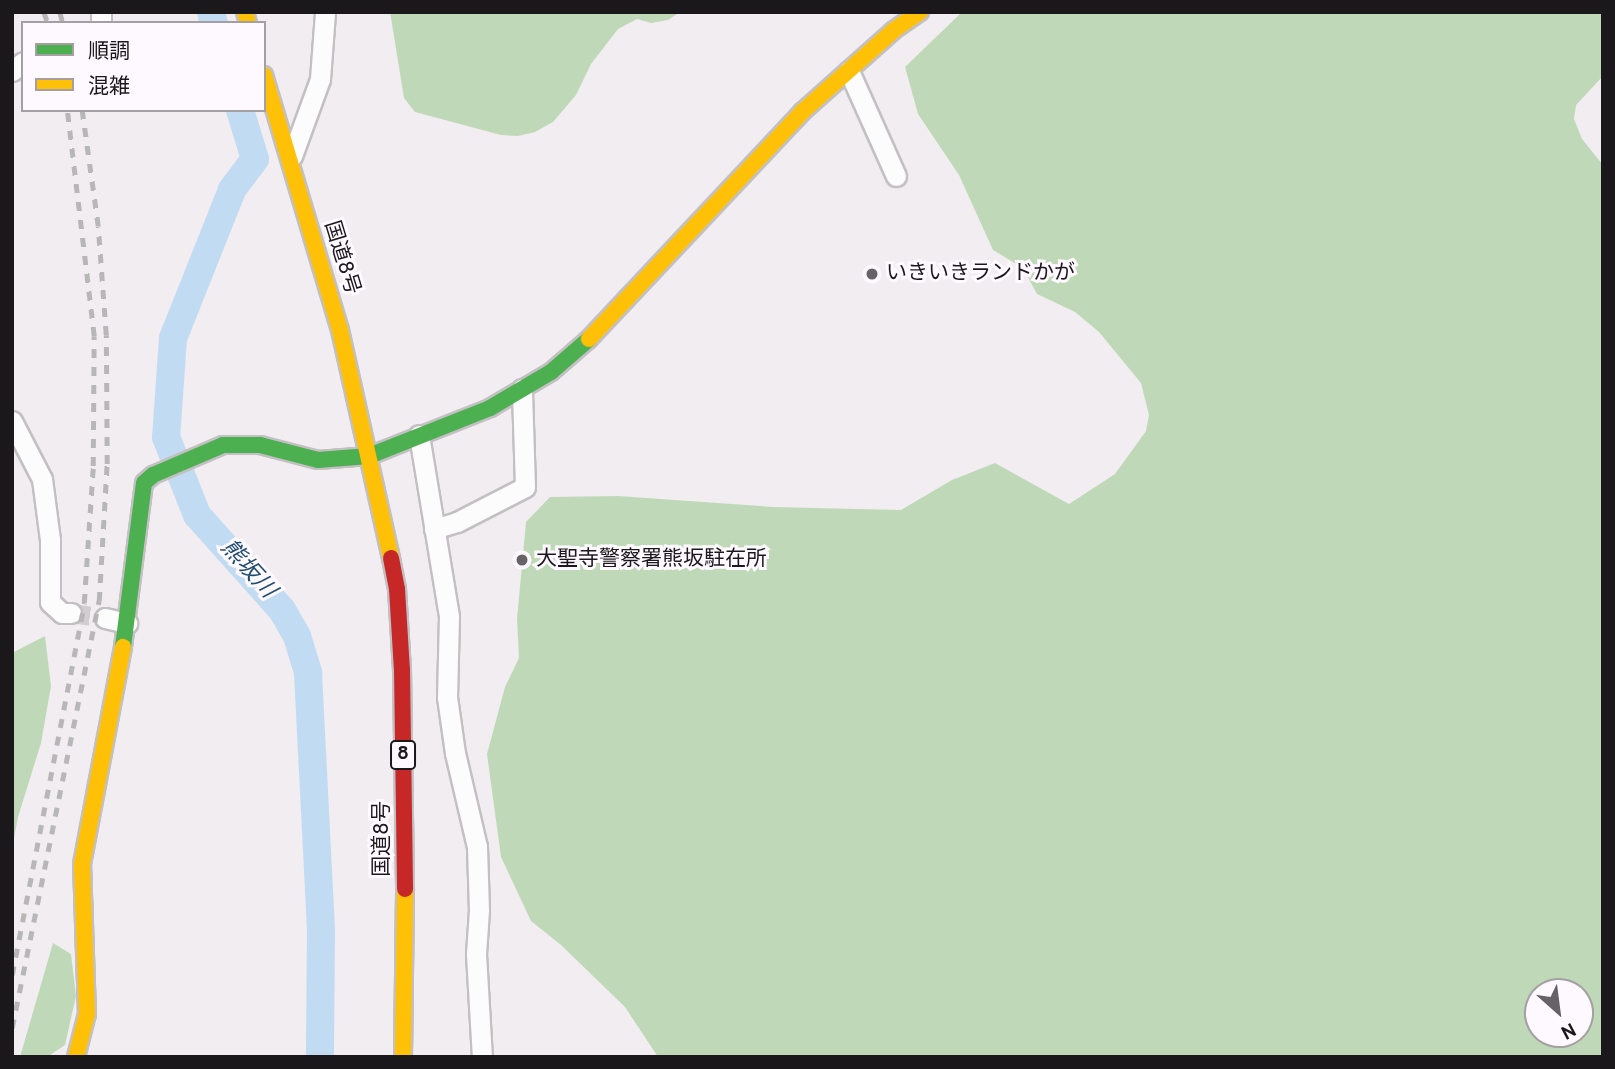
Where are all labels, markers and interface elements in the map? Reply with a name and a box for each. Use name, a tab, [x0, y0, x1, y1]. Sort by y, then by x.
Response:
legend	[21, 21, 266, 112]
text: 順調	[88, 39, 130, 66]
text: 混雑	[88, 74, 130, 101]
street label: 国道8号	[318, 218, 364, 298]
place label: いきいきランドかが	[886, 261, 1075, 287]
marker: いきいきランドかが	[864, 266, 880, 282]
water label: 熊坂川	[214, 535, 280, 605]
place label: 大聖寺警察署熊坂駐在所	[536, 547, 767, 573]
marker: 大聖寺警察署熊坂駐在所	[514, 552, 530, 568]
road number: 8	[389, 740, 417, 770]
street label: 国道8号	[370, 801, 396, 877]
north arrow	[1524, 978, 1594, 1048]
text: N	[1556, 1016, 1580, 1044]

